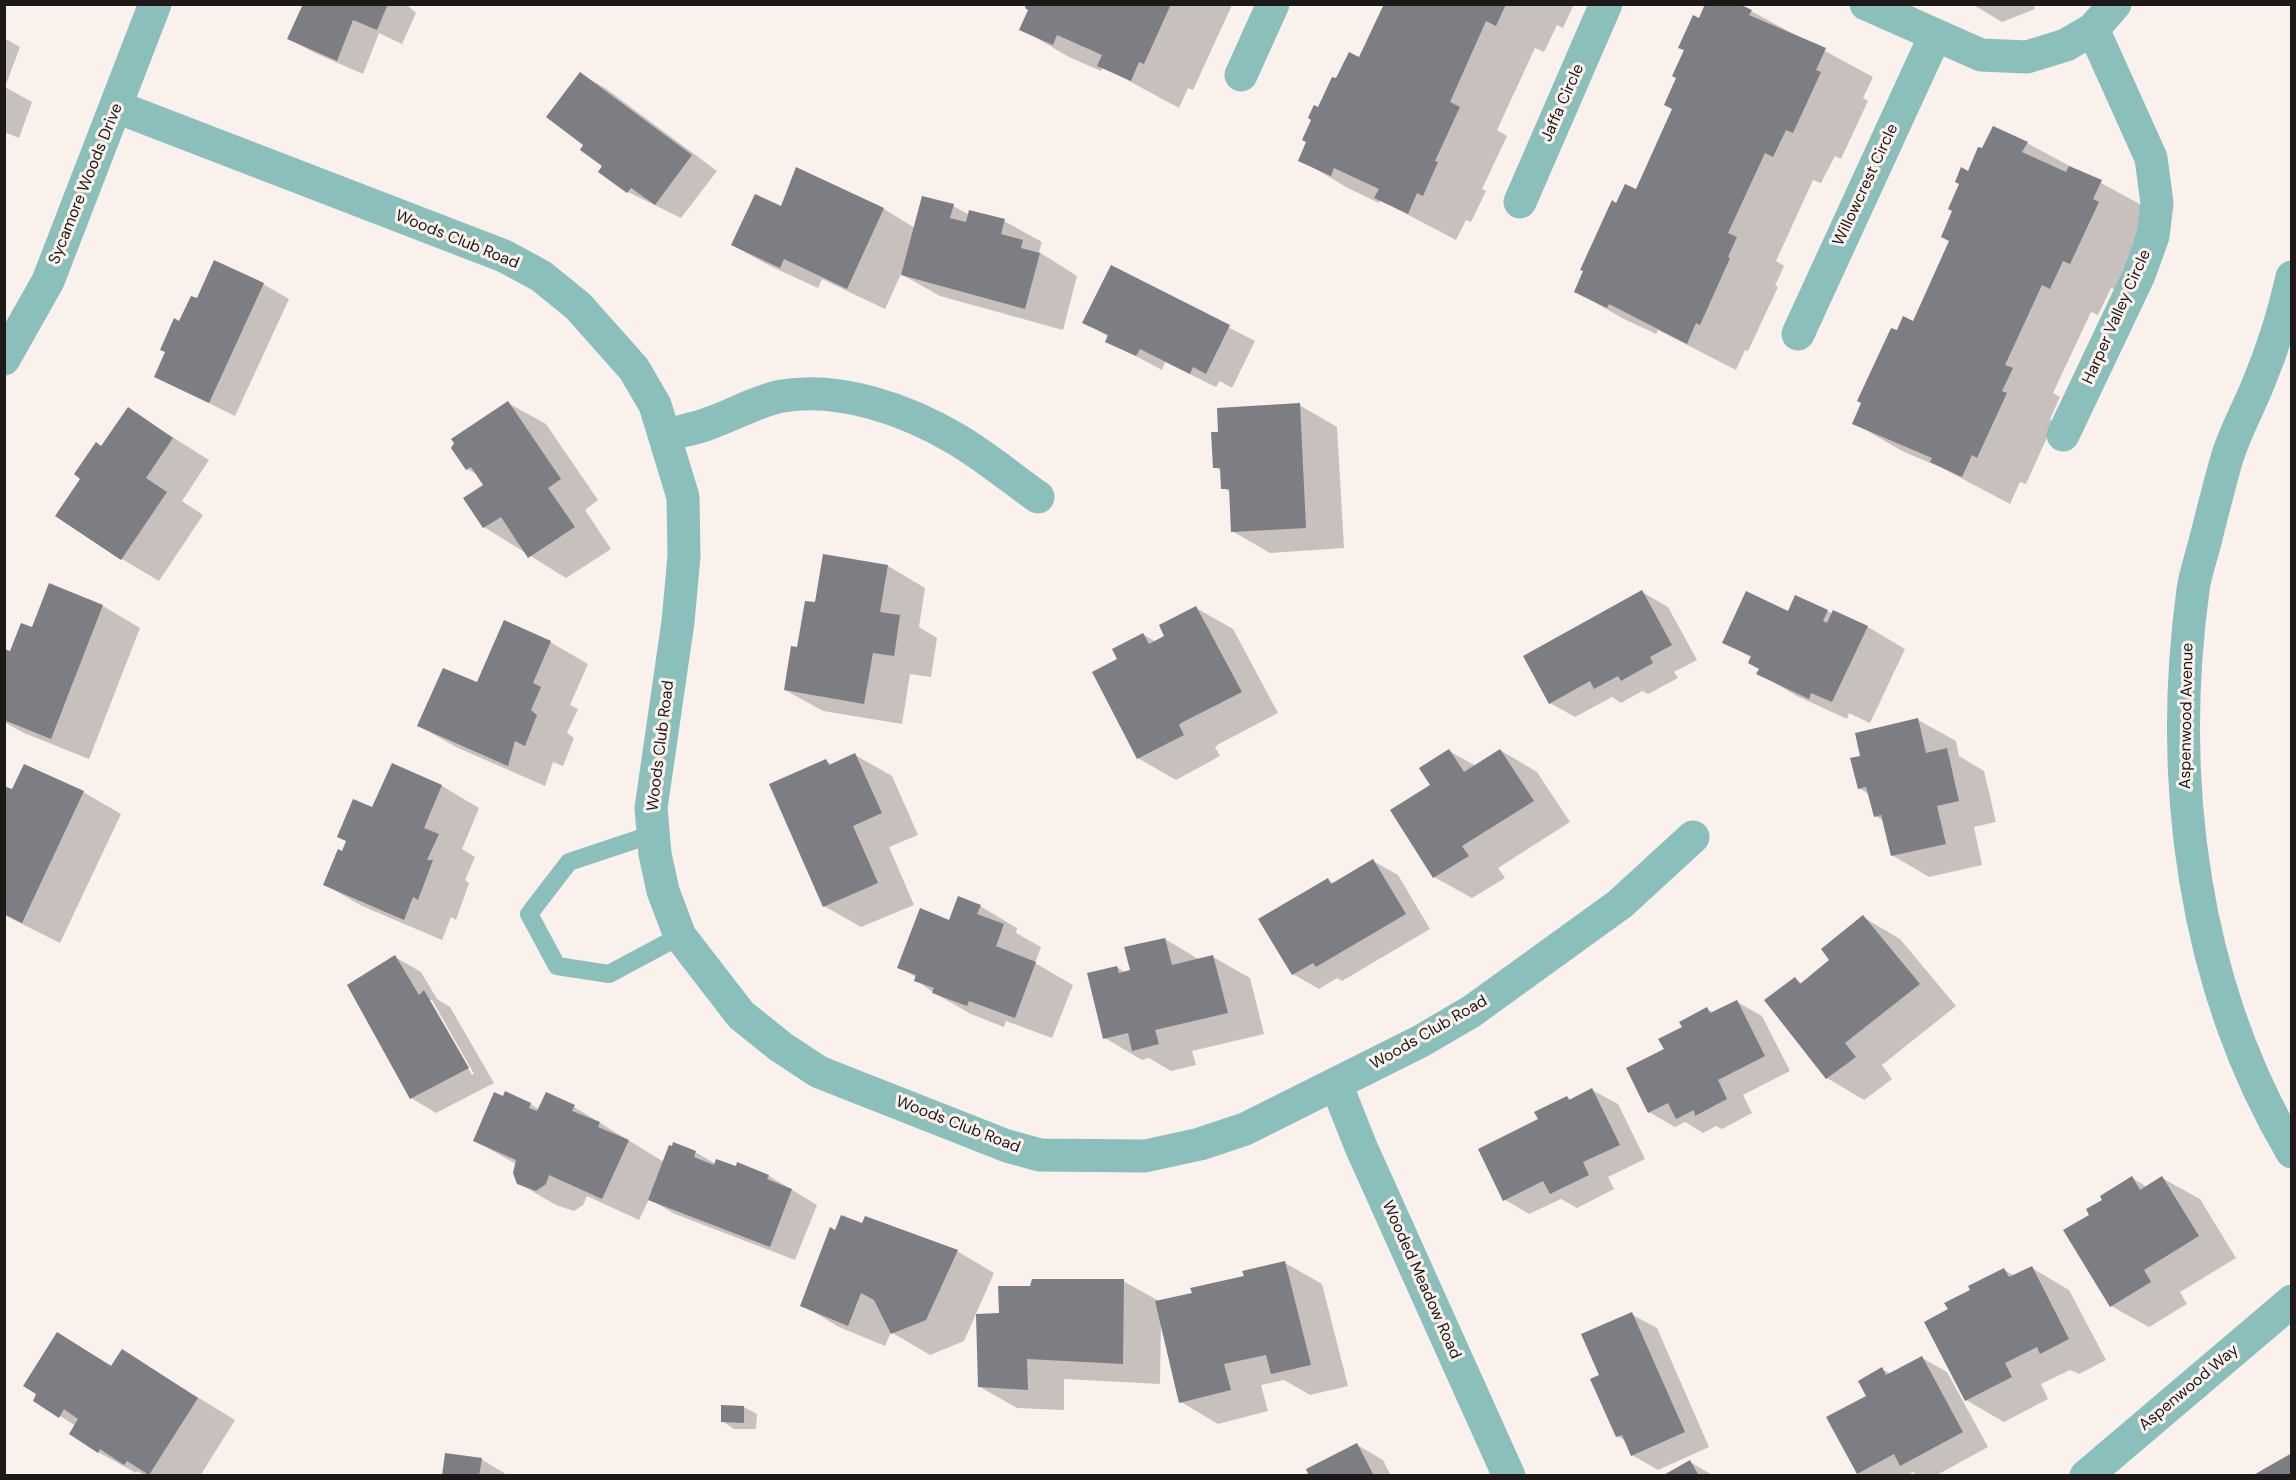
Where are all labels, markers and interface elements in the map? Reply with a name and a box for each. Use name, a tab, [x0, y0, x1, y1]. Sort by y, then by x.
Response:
street label: Jaffa Circle	[1537, 61, 1589, 145]
street label: Sycamore Woods Drive	[45, 101, 127, 267]
street label: Willowcrest Circle	[1829, 121, 1903, 249]
street label: Woods Club Road	[392, 206, 522, 274]
street label: Harper Valley Circle	[2079, 247, 2155, 387]
street label: Aspenwood Avenue	[2176, 643, 2198, 789]
street label: Woods Club Road	[643, 679, 679, 813]
street label: Woods Club Road	[1367, 992, 1491, 1074]
street label: Woods Club Road	[893, 1092, 1023, 1158]
street label: Wooded Meadow Road	[1377, 1198, 1465, 1362]
street label: Aspenwood Way	[2135, 1341, 2243, 1435]

